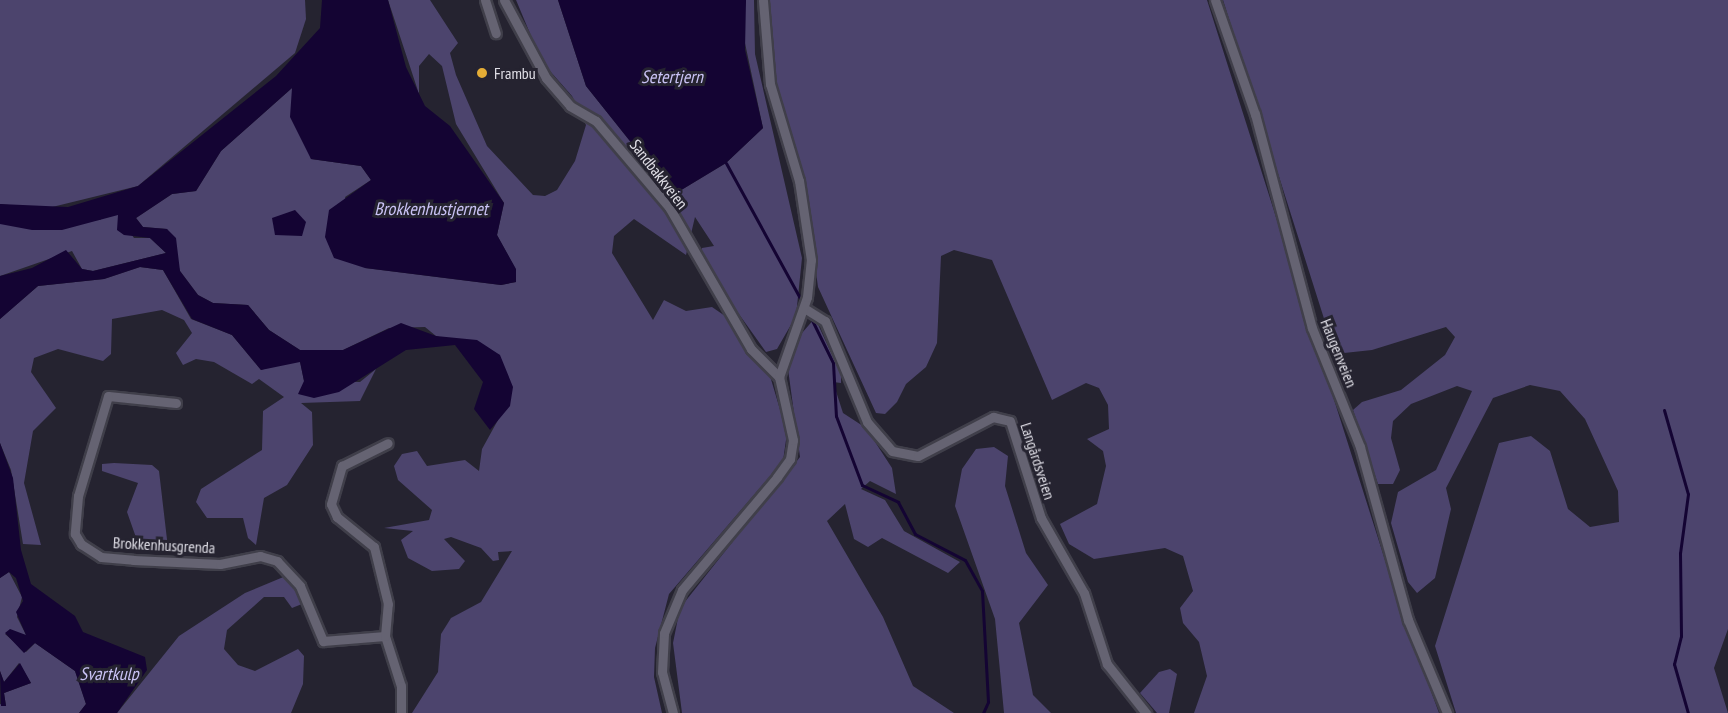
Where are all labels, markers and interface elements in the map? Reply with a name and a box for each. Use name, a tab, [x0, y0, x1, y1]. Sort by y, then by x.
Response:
place label: Frambu	[494, 63, 536, 83]
marker: Frambu	[475, 66, 489, 80]
water label: Setertjern	[641, 66, 703, 88]
street label: Sandbakkveien	[626, 135, 692, 213]
water label: Brokkenhustjernet	[374, 198, 488, 220]
street label: Haugenveien	[1317, 316, 1361, 390]
street label: Langårdsveien	[1017, 420, 1059, 502]
street label: Brokkenhusgrenda	[112, 533, 216, 557]
water label: Svartkulp	[79, 663, 139, 685]

